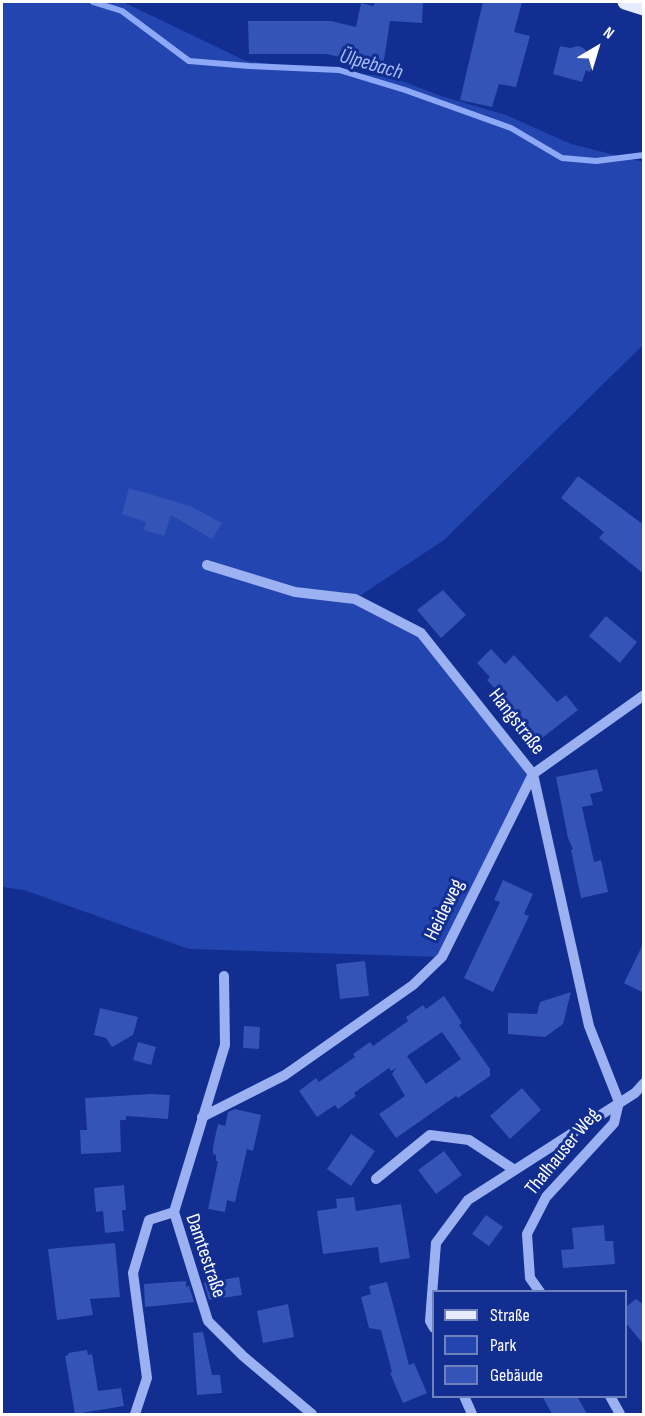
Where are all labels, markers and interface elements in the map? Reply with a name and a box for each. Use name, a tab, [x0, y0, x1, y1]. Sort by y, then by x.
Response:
north arrow	[567, 18, 627, 78]
text: N	[599, 23, 618, 44]
water label: Ülpebach	[336, 44, 406, 86]
street label: Hangstraße	[483, 684, 549, 760]
street label: Heideweg	[420, 875, 470, 945]
street label: Thalhauser Weg	[521, 1104, 605, 1200]
street label: Damtestraße	[179, 1211, 231, 1301]
legend	[432, 1290, 627, 1398]
text: Straße	[490, 1305, 530, 1326]
text: Park	[490, 1335, 516, 1356]
text: Gebäude	[490, 1365, 543, 1386]

